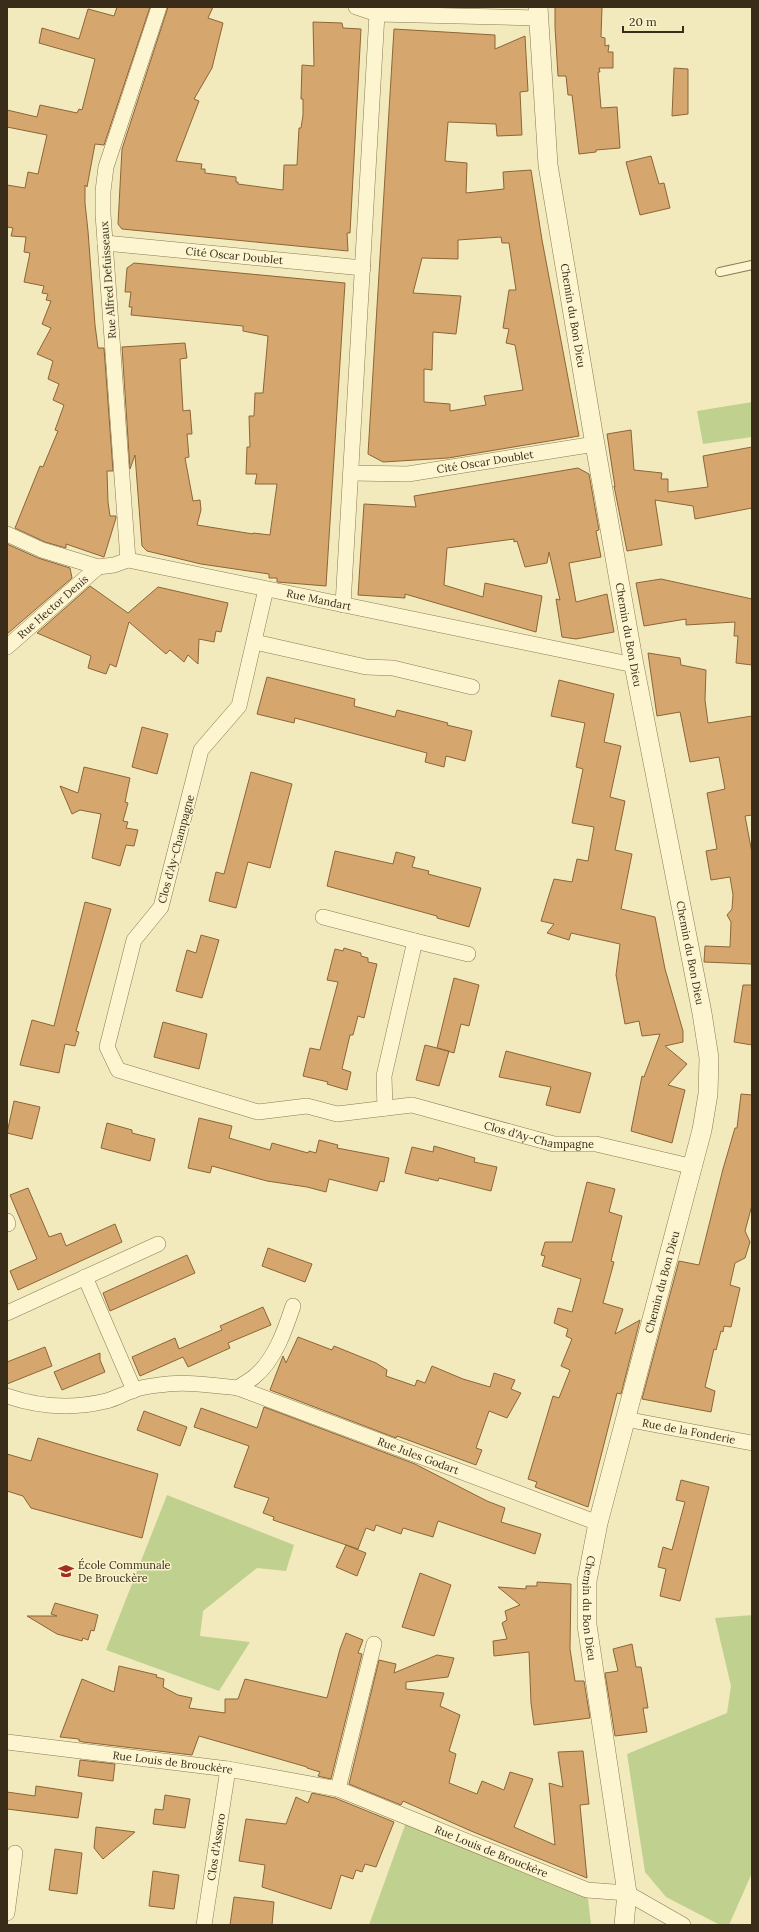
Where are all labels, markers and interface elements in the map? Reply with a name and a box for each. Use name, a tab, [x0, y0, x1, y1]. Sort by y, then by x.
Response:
scale bar	[623, 8, 683, 34]
text: 20 m	[629, 14, 657, 29]
street label: Rue Alfred Defuisseaux	[97, 221, 119, 339]
street label: Cité Oscar Doublet	[185, 244, 285, 267]
street label: Chemin du Bon Dieu	[558, 262, 589, 369]
street label: Cité Oscar Doublet	[436, 447, 535, 476]
street label: Rue Hector Denis	[14, 572, 91, 642]
street label: Chemin du Bon Dieu	[613, 582, 645, 688]
street label: Rue Mandart	[285, 586, 354, 613]
street label: Clos d'Ay-Champagne	[155, 793, 197, 905]
street label: Chemin du Bon Dieu	[673, 900, 707, 1006]
street label: Clos d'Ay-Champagne	[483, 1118, 594, 1151]
street label: Chemin du Bon Dieu	[642, 1229, 683, 1335]
street label: Rue de la Fonderie	[641, 1415, 737, 1447]
street label: Rue Jules Godart	[375, 1434, 462, 1478]
street label: Chemin du Bon Dieu	[579, 1554, 599, 1662]
place label: École Communale De Brouckère	[78, 1558, 171, 1585]
school or university icon: École Communale De Brouckère	[57, 1562, 75, 1580]
street label: Rue Louis de Brouckère	[112, 1748, 234, 1777]
street label: Clos d'Assoro	[204, 1812, 228, 1882]
street label: Rue Louis de Brouckère	[433, 1822, 550, 1880]

